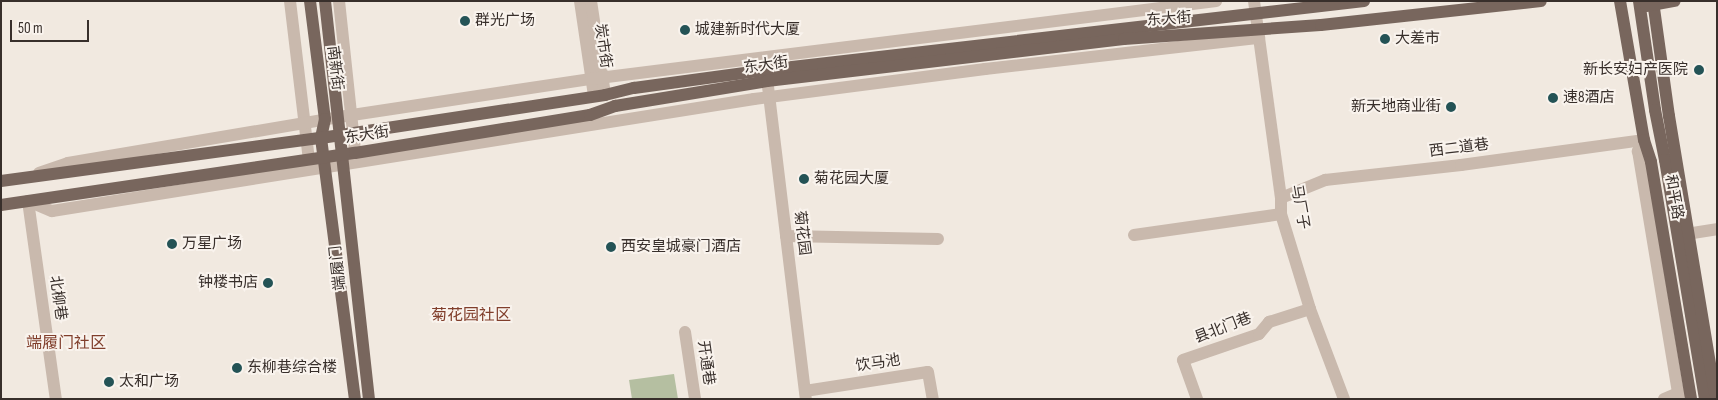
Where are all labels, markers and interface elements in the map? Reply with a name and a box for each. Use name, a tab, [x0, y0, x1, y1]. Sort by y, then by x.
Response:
street label: 东大街	[1146, 8, 1192, 30]
scale bar	[12, 10, 91, 42]
place label: 群光广场	[475, 12, 535, 30]
marker: 群光广场	[459, 15, 471, 27]
text: 50 m	[18, 19, 43, 38]
place label: 城建新时代大厦	[695, 21, 800, 39]
street label: 炭市街	[591, 22, 615, 70]
marker: 城建新时代大厦	[679, 24, 691, 36]
place label: 大差市	[1395, 30, 1440, 48]
marker: 大差市	[1379, 33, 1391, 45]
street label: 南新街	[323, 45, 347, 91]
street label: 东大街	[742, 53, 790, 77]
place label: 新长安妇产医院	[1583, 61, 1688, 79]
marker: 新长安妇产医院	[1692, 63, 1706, 77]
place label: 速8酒店	[1563, 89, 1615, 107]
marker: 速8酒店	[1547, 92, 1559, 104]
place label: 新天地商业街	[1351, 98, 1441, 116]
marker: 新天地商业街	[1445, 101, 1457, 113]
street label: 东大街	[343, 123, 391, 147]
street label: 西二道巷	[1428, 135, 1490, 161]
place label: 菊花园大厦	[814, 170, 889, 188]
marker: 菊花园大厦	[798, 173, 810, 185]
street label: 和平路	[1661, 173, 1687, 221]
street label: 马厂子	[1287, 183, 1313, 231]
street label: 菊花园	[790, 210, 814, 256]
place label: 万星广场	[182, 235, 242, 253]
marker: 万星广场	[166, 238, 178, 250]
place label: 西安皇城豪门酒店	[621, 238, 741, 256]
marker: 西安皇城豪门酒店	[605, 241, 617, 253]
street label: 端履门	[327, 245, 349, 291]
street label: 北柳巷	[46, 274, 70, 322]
place label: 钟楼书店	[198, 274, 258, 292]
marker: 钟楼书店	[262, 277, 274, 289]
district label: 菊花园社区	[431, 306, 511, 326]
street label: 县北门巷	[1192, 309, 1254, 347]
district label: 端履门社区	[26, 334, 106, 354]
street label: 开通巷	[694, 339, 718, 387]
street label: 饮马池	[854, 351, 902, 375]
place label: 东柳巷综合楼	[247, 359, 337, 377]
marker: 东柳巷综合楼	[231, 362, 243, 374]
place label: 太和广场	[119, 373, 179, 391]
marker: 太和广场	[103, 376, 115, 388]

